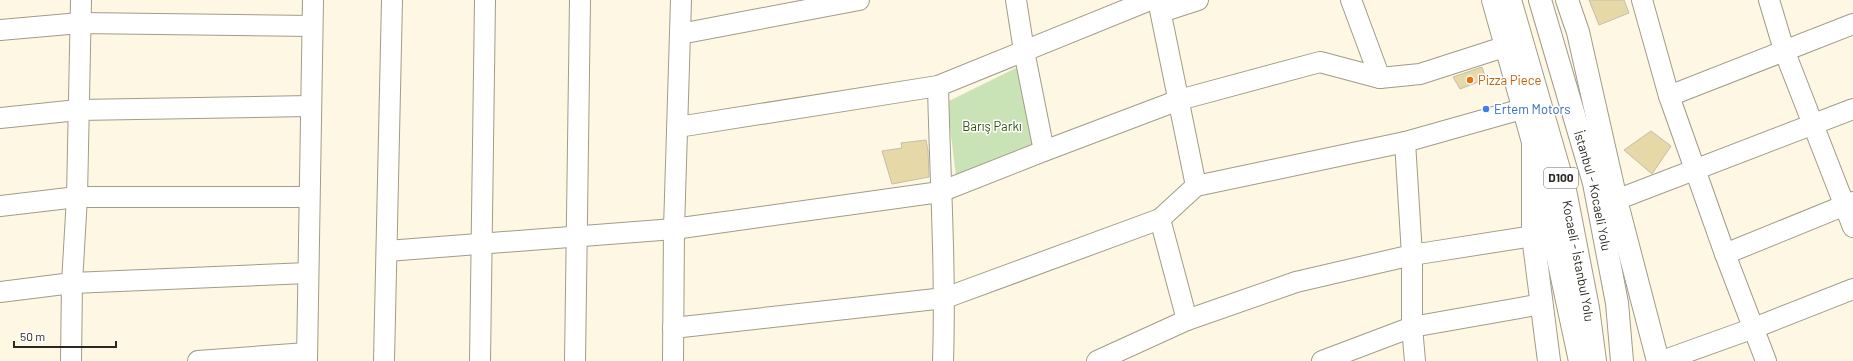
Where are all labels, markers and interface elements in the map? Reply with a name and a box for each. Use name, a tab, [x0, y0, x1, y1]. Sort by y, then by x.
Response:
place label: Pizza Piece	[1478, 72, 1541, 88]
marker: Pizza Piece	[1465, 75, 1475, 85]
place label: Ertem Motors	[1494, 101, 1570, 117]
marker: Ertem Motors	[1481, 104, 1491, 114]
park label: Barış Parkı	[962, 118, 1022, 134]
street label: İstanbul - Kocaeli Yolu	[1571, 129, 1615, 252]
road number: D100	[1544, 168, 1578, 188]
street label: Kocaeli - İstanbul Yolu	[1559, 199, 1598, 323]
scale bar	[14, 323, 116, 349]
text: 50 m	[20, 329, 45, 343]

